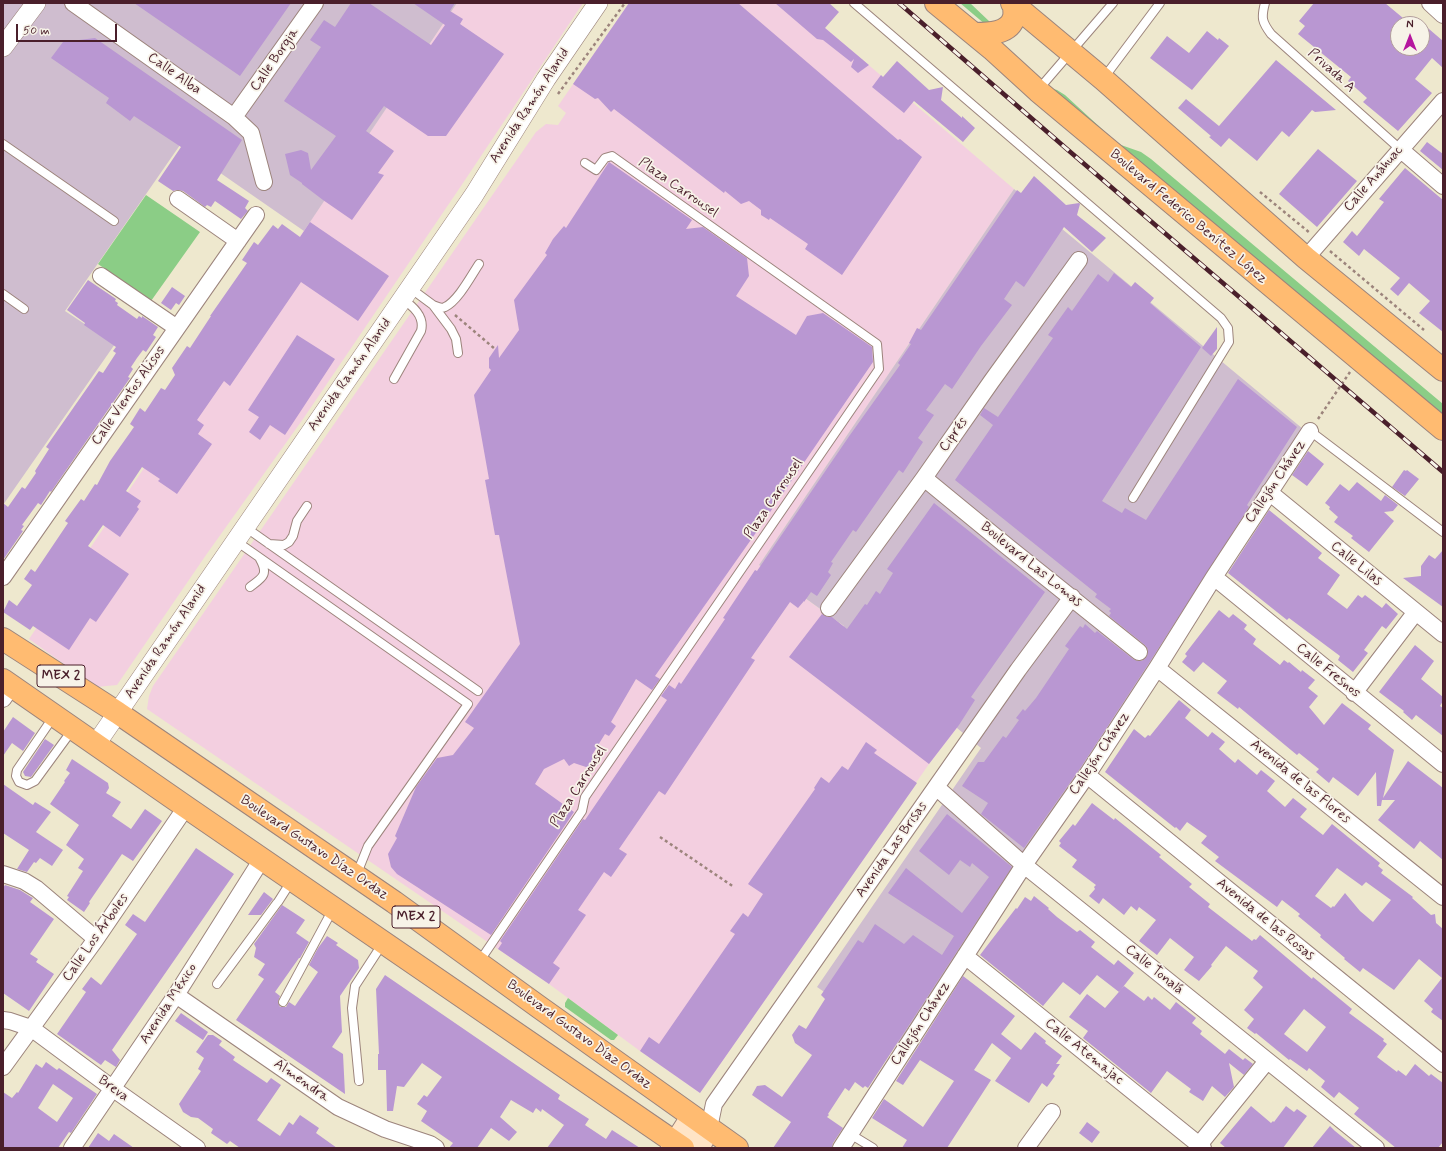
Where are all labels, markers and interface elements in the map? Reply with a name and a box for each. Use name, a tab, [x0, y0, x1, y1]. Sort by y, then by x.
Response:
scale bar	[18, 16, 119, 42]
north arrow	[1390, 16, 1430, 56]
text: N	[1406, 18, 1414, 32]
text: 50 m	[23, 23, 50, 39]
street label: Calle Borgia	[247, 25, 303, 95]
street label: Avenida Ramón Alanid	[486, 45, 574, 167]
street label: Privada A	[1304, 45, 1358, 97]
street label: Calle Alba	[144, 49, 204, 99]
street label: Calle Anáhuac	[1341, 142, 1407, 216]
street label: Boulevard Federico Benítez López	[1106, 146, 1270, 288]
street label: Plaza Carrousel	[635, 154, 721, 222]
street label: Avenida Ramón Alanid	[305, 315, 395, 435]
street label: Calle Vientos Alisos	[89, 343, 169, 449]
street label: Ciprés	[936, 415, 972, 455]
street label: Callejón Chávez	[1242, 437, 1310, 527]
street label: Plaza Carrousel	[741, 456, 807, 542]
street label: Boulevard Las Lomas	[977, 519, 1085, 611]
street label: Calle Lilas	[1327, 538, 1385, 590]
street label: Avenida Ramón Alanid	[122, 582, 210, 702]
street label: Calle Fresnos	[1292, 640, 1364, 702]
road number: MEX 2	[37, 665, 85, 687]
street label: Callejón Chávez	[1066, 709, 1134, 799]
street label: Avenida de las Flores	[1246, 736, 1354, 828]
street label: Plaza Carrousel	[547, 743, 611, 831]
street label: Boulevard Gustavo Díaz Ordaz	[237, 792, 391, 904]
street label: Avenida Las Brisas	[853, 799, 931, 901]
street label: Avenida de las Rosas	[1213, 875, 1317, 965]
street label: Calle Los Árboles	[59, 891, 133, 985]
road number: MEX 2	[392, 906, 440, 928]
street label: Calle Tonalá	[1121, 941, 1187, 999]
street label: Avenida México	[137, 961, 201, 1047]
street label: Boulevard Gustavo Díaz Ordaz	[503, 977, 655, 1093]
street label: Callejón Chávez	[888, 979, 954, 1069]
street label: Calle Atemajac	[1041, 1015, 1127, 1089]
street label: Almendra	[270, 1056, 332, 1106]
street label: Breva	[95, 1072, 131, 1106]

